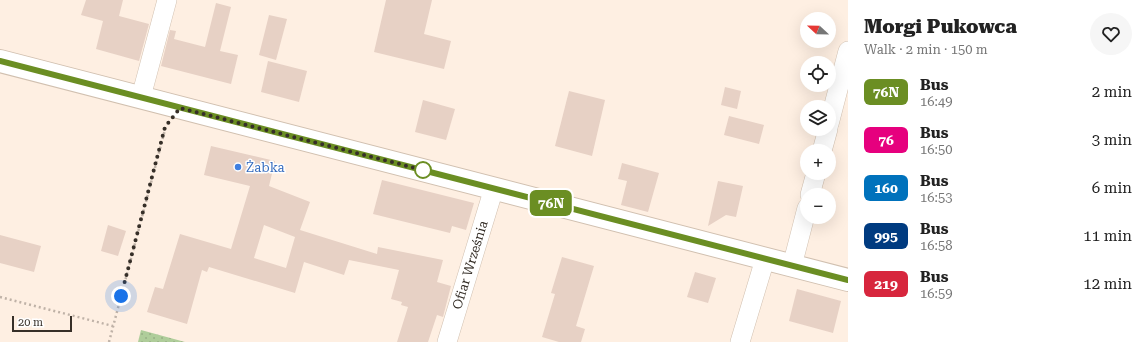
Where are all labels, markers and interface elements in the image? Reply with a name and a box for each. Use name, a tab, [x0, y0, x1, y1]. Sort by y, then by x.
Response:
north arrow	[800, 12, 836, 48]
map controls	[800, 12, 836, 224]
button: heart	[1090, 13, 1132, 55]
text: Morgi Pukowca	[864, 15, 1017, 38]
text: Walk · 2 min · 150 m	[864, 42, 988, 57]
button: locate	[800, 56, 836, 92]
text: Bus	[920, 76, 948, 94]
text: 2 min	[1092, 83, 1132, 101]
text: 76N	[873, 84, 899, 100]
text: 16:49	[920, 94, 952, 109]
button: layers	[800, 100, 836, 136]
text: Bus	[920, 124, 948, 142]
text: 3 min	[1092, 131, 1132, 149]
text: 76	[878, 132, 894, 148]
text: 16:50	[920, 142, 952, 157]
button: +	[800, 144, 836, 180]
place label: Żabka	[246, 160, 284, 175]
unlabelled marker	[414, 161, 432, 179]
marker: Żabka	[233, 162, 243, 172]
text: Bus	[920, 172, 948, 190]
text: 6 min	[1092, 179, 1132, 197]
text: 160	[874, 180, 898, 196]
button: −	[800, 188, 836, 224]
line badge: 76N	[528, 190, 574, 216]
text: 16:53	[920, 190, 952, 205]
text: 76N	[538, 195, 564, 211]
street label: Ofiar Września	[449, 219, 491, 311]
text: Bus	[920, 220, 948, 238]
text: 11 min	[1083, 227, 1132, 245]
text: 995	[874, 228, 898, 244]
text: 16:58	[920, 238, 952, 253]
text: Bus	[920, 268, 948, 286]
text: 12 min	[1083, 275, 1132, 293]
text: 219	[874, 276, 898, 292]
your location	[111, 286, 131, 306]
text: 16:59	[920, 286, 952, 301]
scale bar	[12, 314, 72, 333]
text: 20 m	[18, 316, 43, 329]

